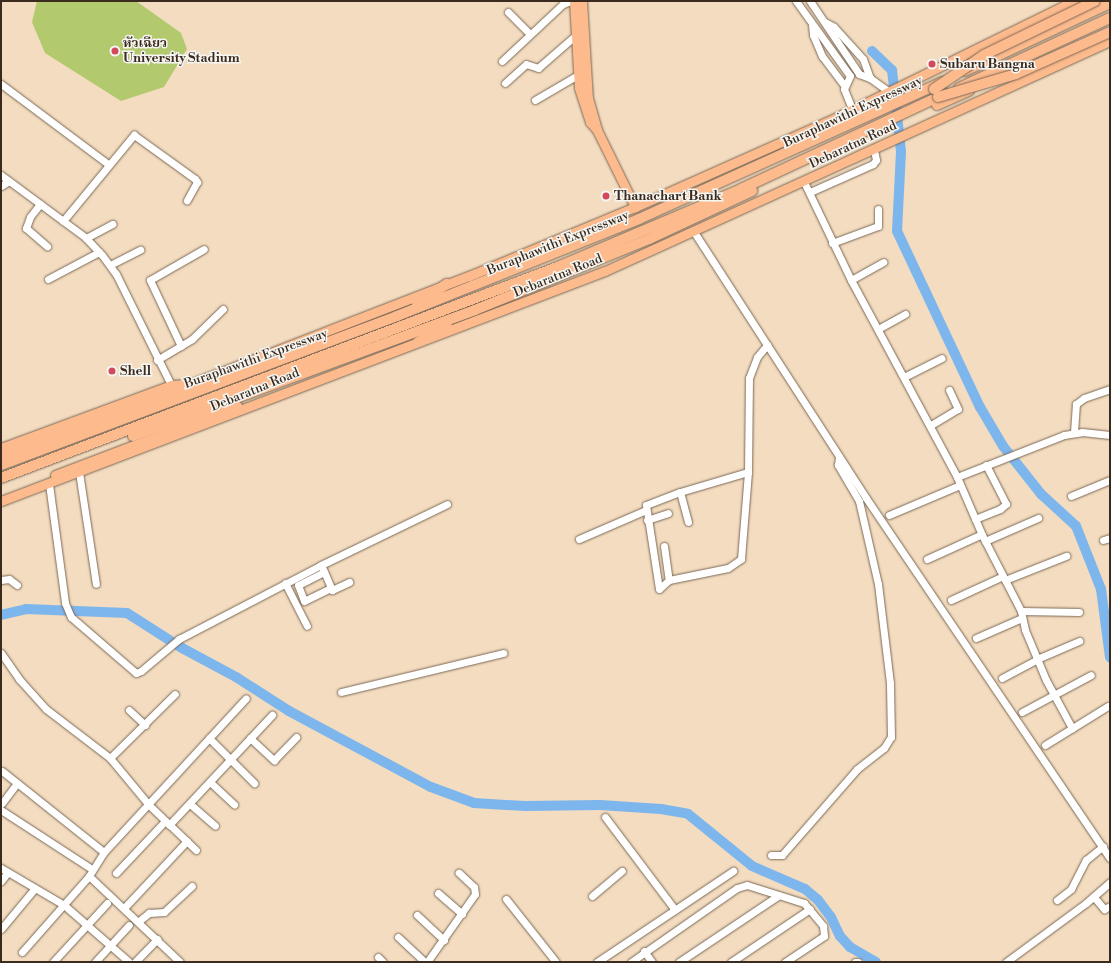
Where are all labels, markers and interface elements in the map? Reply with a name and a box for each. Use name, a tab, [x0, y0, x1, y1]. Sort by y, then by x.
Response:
place label: หัวเฉียว University Stadium	[123, 36, 240, 67]
marker: หัวเฉียว University Stadium	[110, 46, 120, 56]
place label: Subaru Bangna	[940, 56, 1035, 72]
marker: Subaru Bangna	[927, 59, 937, 69]
street label: Buraphawithi Expressway	[781, 73, 925, 151]
street label: Debaratna Road	[807, 118, 899, 172]
place label: Thanachart Bank	[614, 188, 721, 204]
marker: Thanachart Bank	[601, 191, 611, 201]
street label: Buraphawithi Expressway	[485, 207, 631, 279]
street label: Debaratna Road	[511, 251, 605, 301]
street label: Buraphawithi Expressway	[182, 326, 330, 392]
place label: Shell	[120, 363, 151, 379]
street label: Debaratna Road	[208, 365, 302, 415]
marker: Shell	[107, 366, 117, 376]

